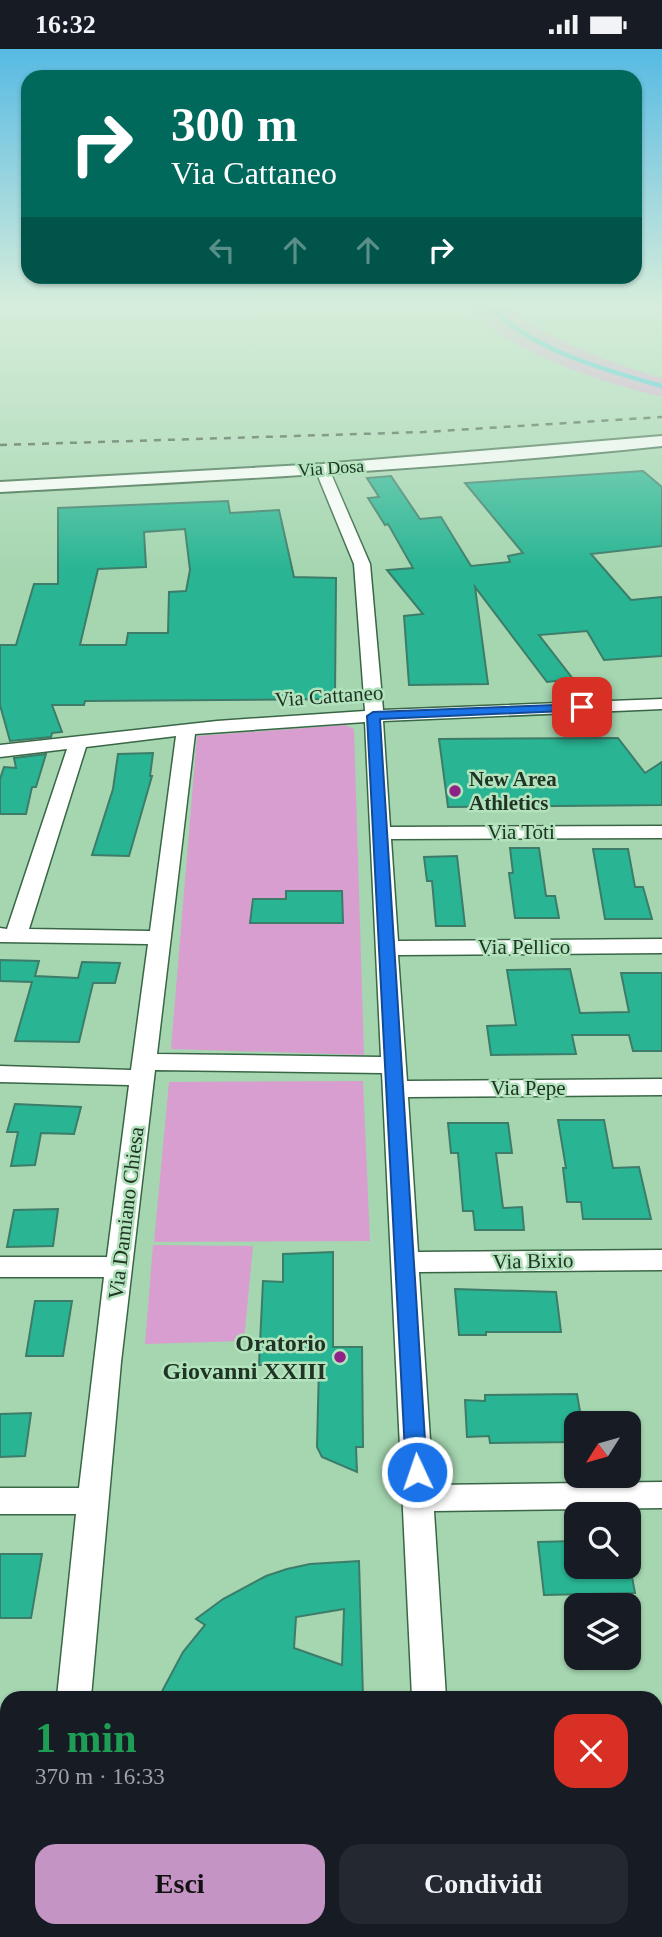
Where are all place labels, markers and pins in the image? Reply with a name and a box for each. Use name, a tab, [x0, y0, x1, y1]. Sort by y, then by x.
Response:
pin	[552, 677, 612, 737]
place label: New Area Athletics	[469, 767, 557, 815]
marker: New Area Athletics	[447, 783, 463, 799]
place label: Oratorio Giovanni XXIII	[163, 1330, 326, 1384]
marker: Oratorio Giovanni XXIII	[332, 1349, 348, 1365]

